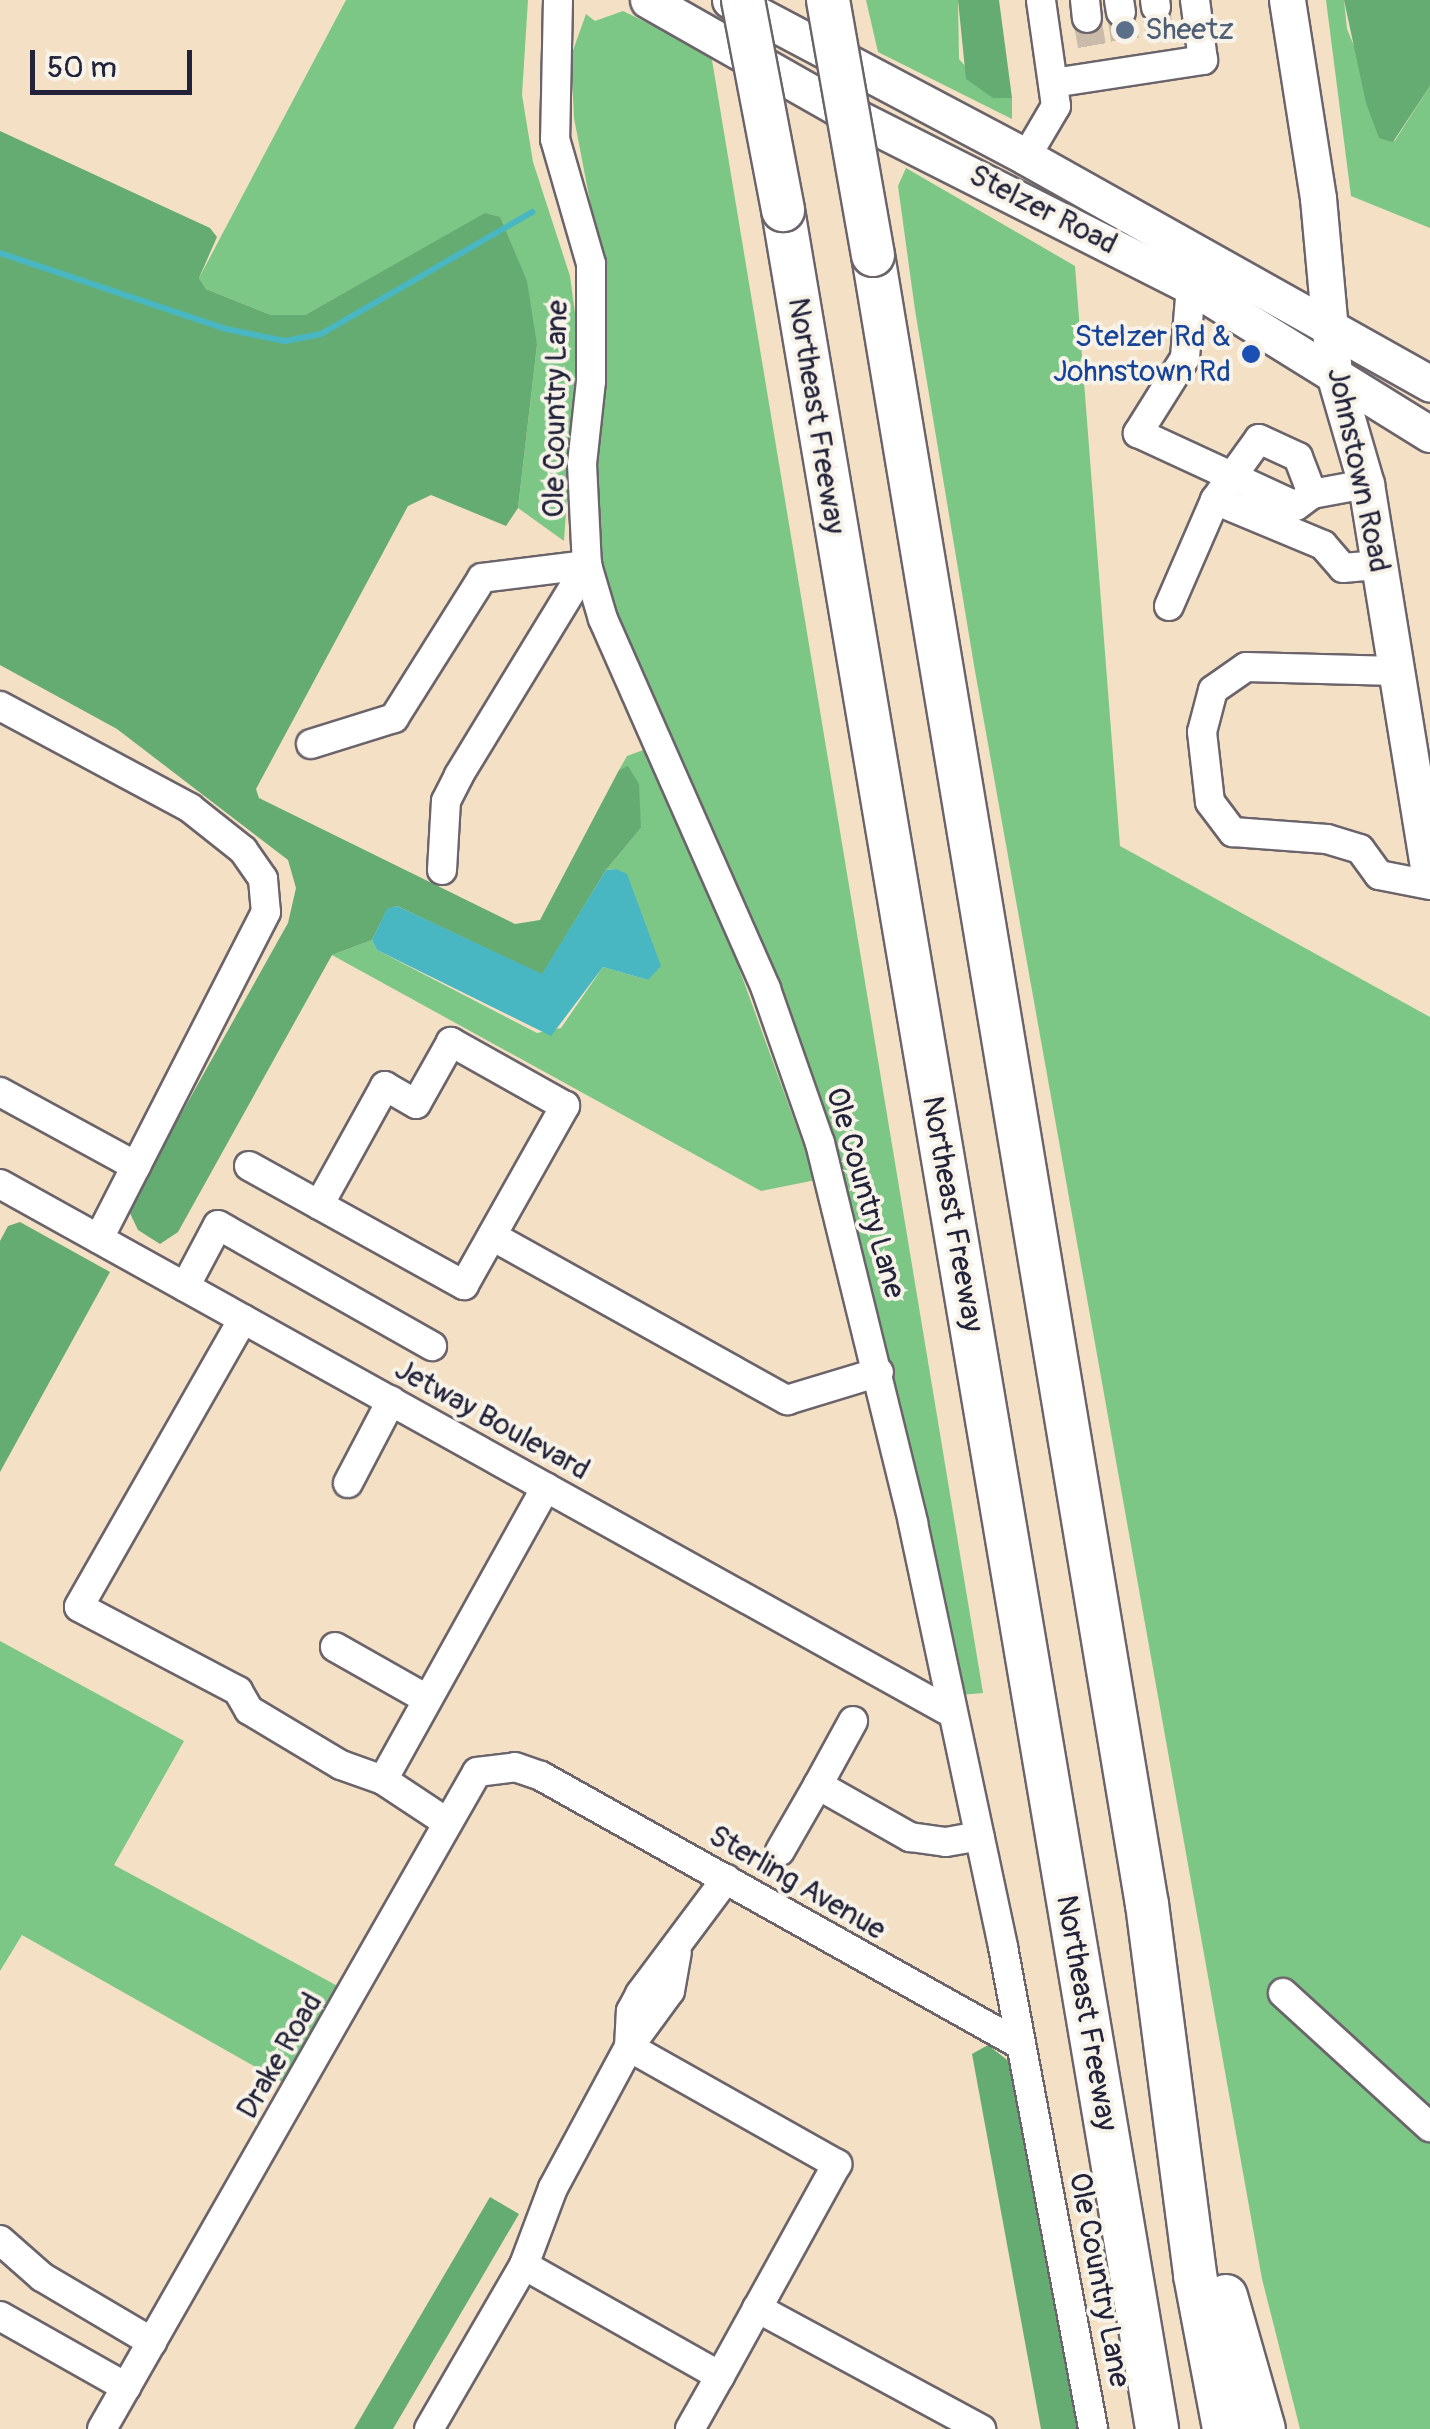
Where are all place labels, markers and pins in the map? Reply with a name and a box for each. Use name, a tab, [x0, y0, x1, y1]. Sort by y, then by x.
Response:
place label: Sheetz	[1145, 12, 1234, 48]
marker: Sheetz	[1114, 19, 1136, 41]
place label: Stelzer Rd & Johnstown Rd	[1053, 319, 1231, 390]
marker: Stelzer Rd & Johnstown Rd	[1240, 343, 1262, 365]

